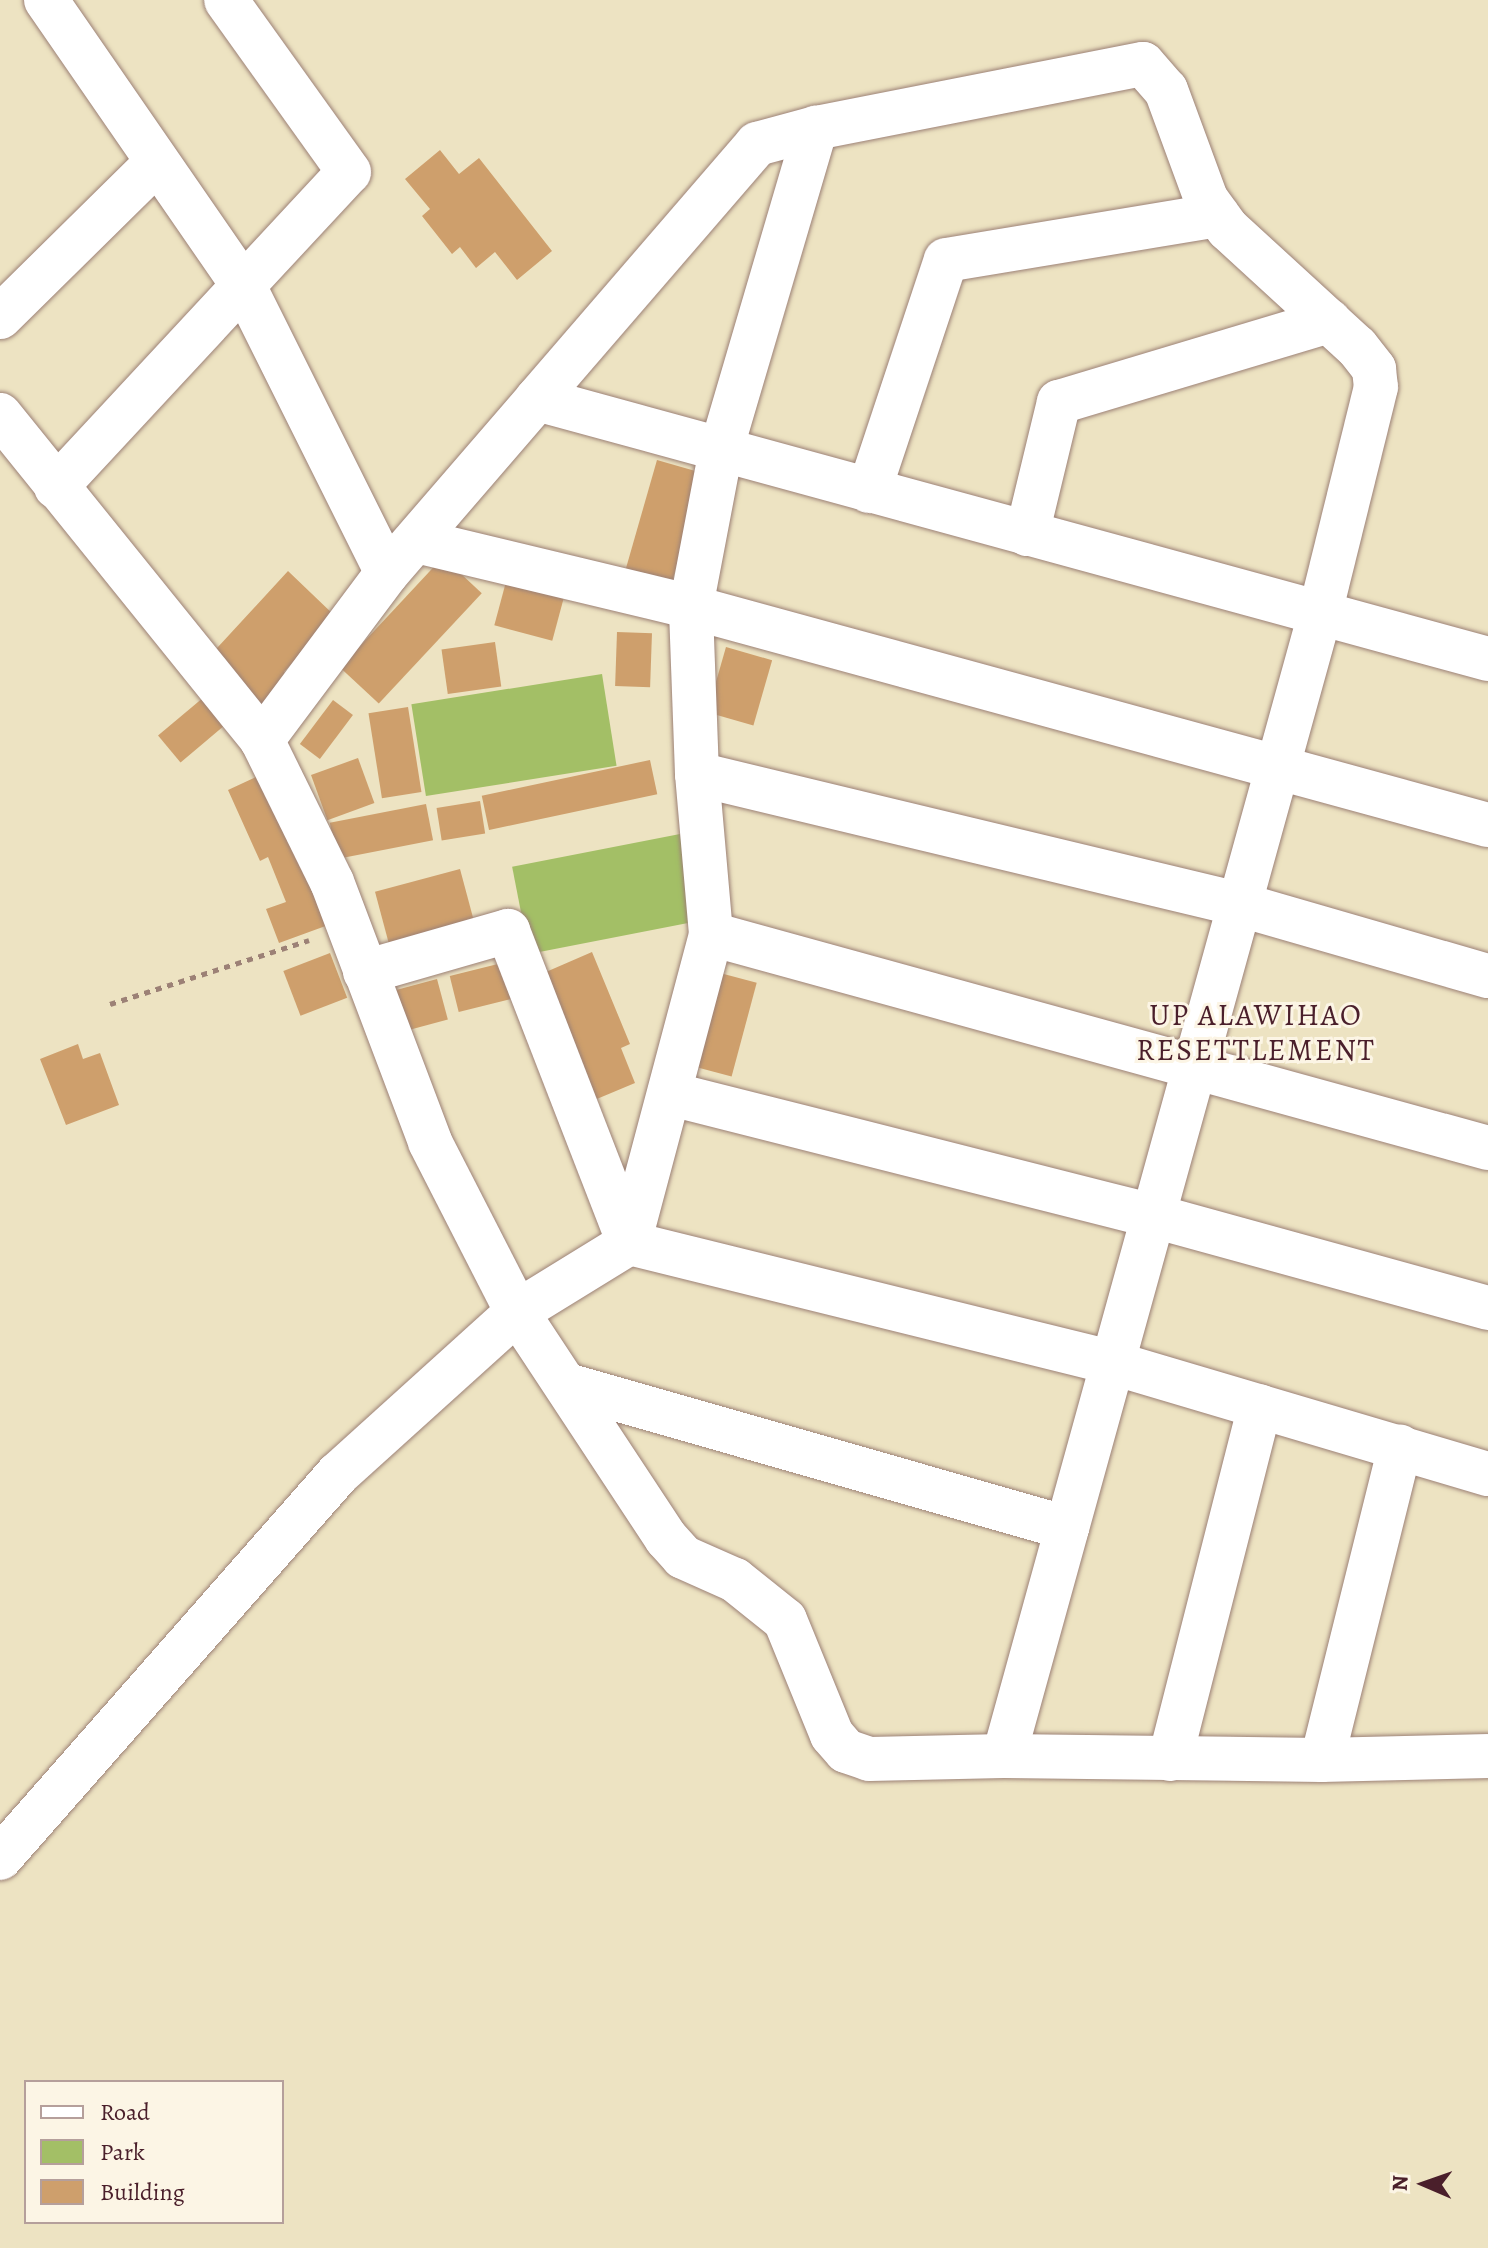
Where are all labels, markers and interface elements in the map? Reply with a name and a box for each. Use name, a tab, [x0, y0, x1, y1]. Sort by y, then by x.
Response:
district label: UP ALAWIHAO RESETTLEMENT	[1136, 997, 1376, 1068]
legend	[24, 2080, 284, 2224]
text: Road	[100, 2096, 150, 2128]
text: Park	[100, 2136, 145, 2168]
north arrow	[1384, 2144, 1464, 2224]
text: N	[1385, 2175, 1415, 2192]
text: Building	[100, 2176, 185, 2208]

